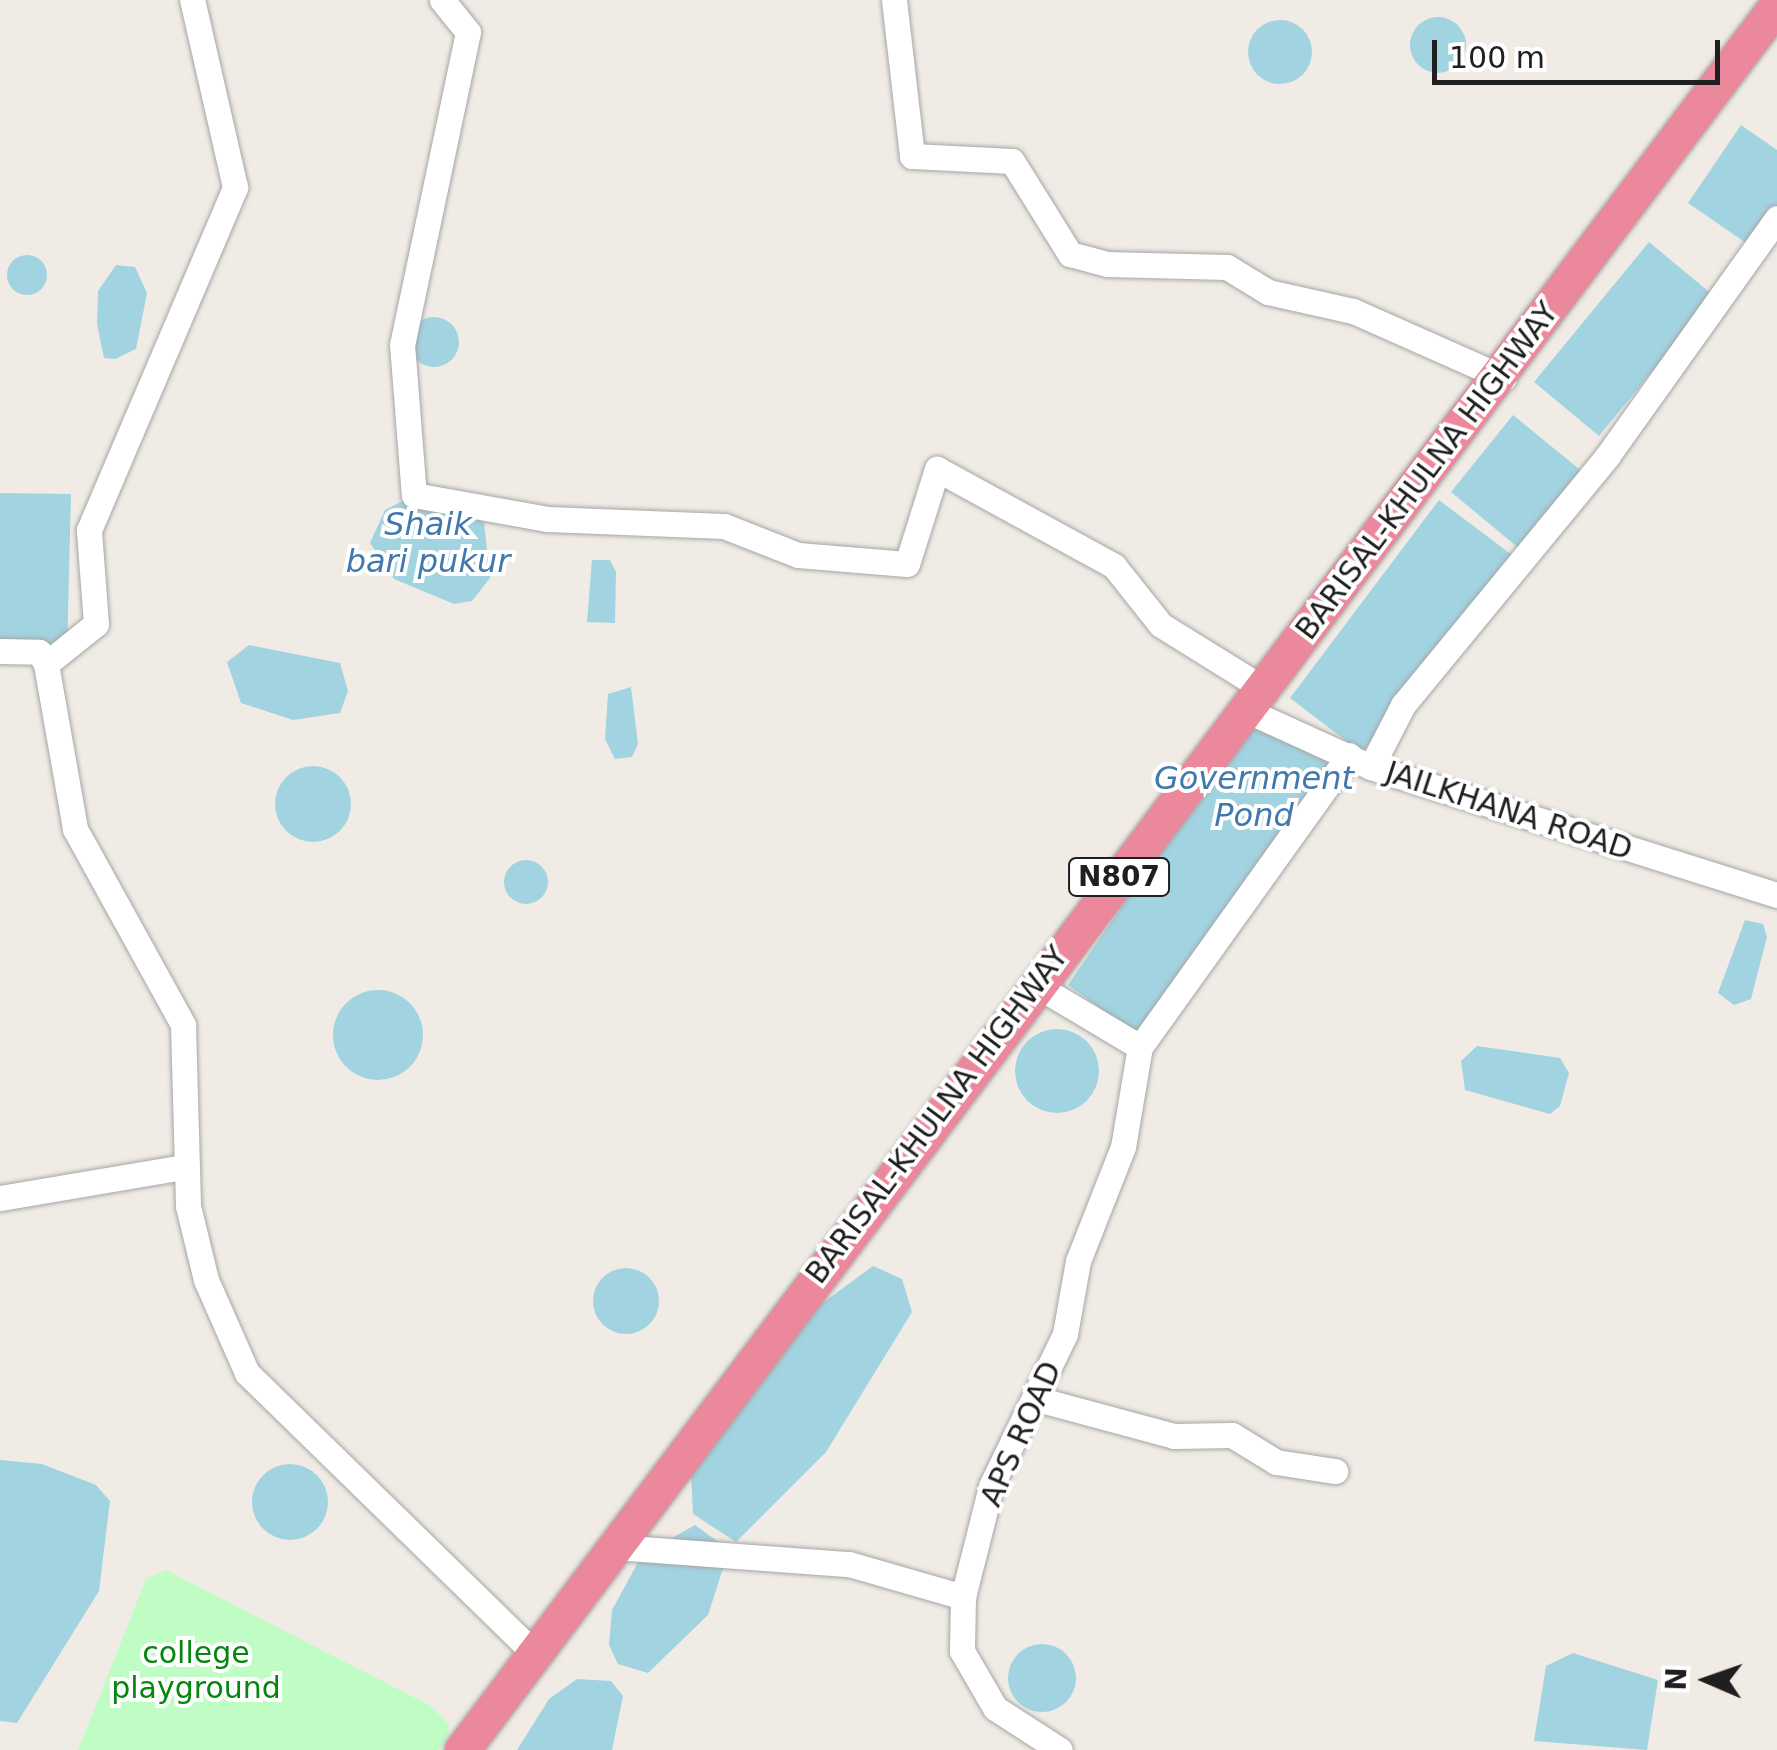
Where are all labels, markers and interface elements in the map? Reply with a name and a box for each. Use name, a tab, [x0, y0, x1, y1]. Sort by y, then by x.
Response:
scale bar	[1437, 20, 1724, 82]
text: 100 m	[1449, 40, 1545, 75]
street label: BARISAL-KHULNA HIGHWAY	[1288, 295, 1566, 647]
water label: Shaik bari pukur	[346, 506, 510, 581]
street label: JAILKHANA ROAD	[1381, 754, 1637, 868]
water label: Government Pond	[1154, 760, 1354, 835]
road number: N807	[1066, 854, 1172, 900]
street label: BARISAL-KHULNA HIGHWAY	[798, 939, 1076, 1291]
street label: APS ROAD	[973, 1356, 1069, 1512]
north arrow	[1657, 1630, 1757, 1730]
park label: college playground	[111, 1635, 281, 1706]
text: N	[1660, 1667, 1693, 1691]

